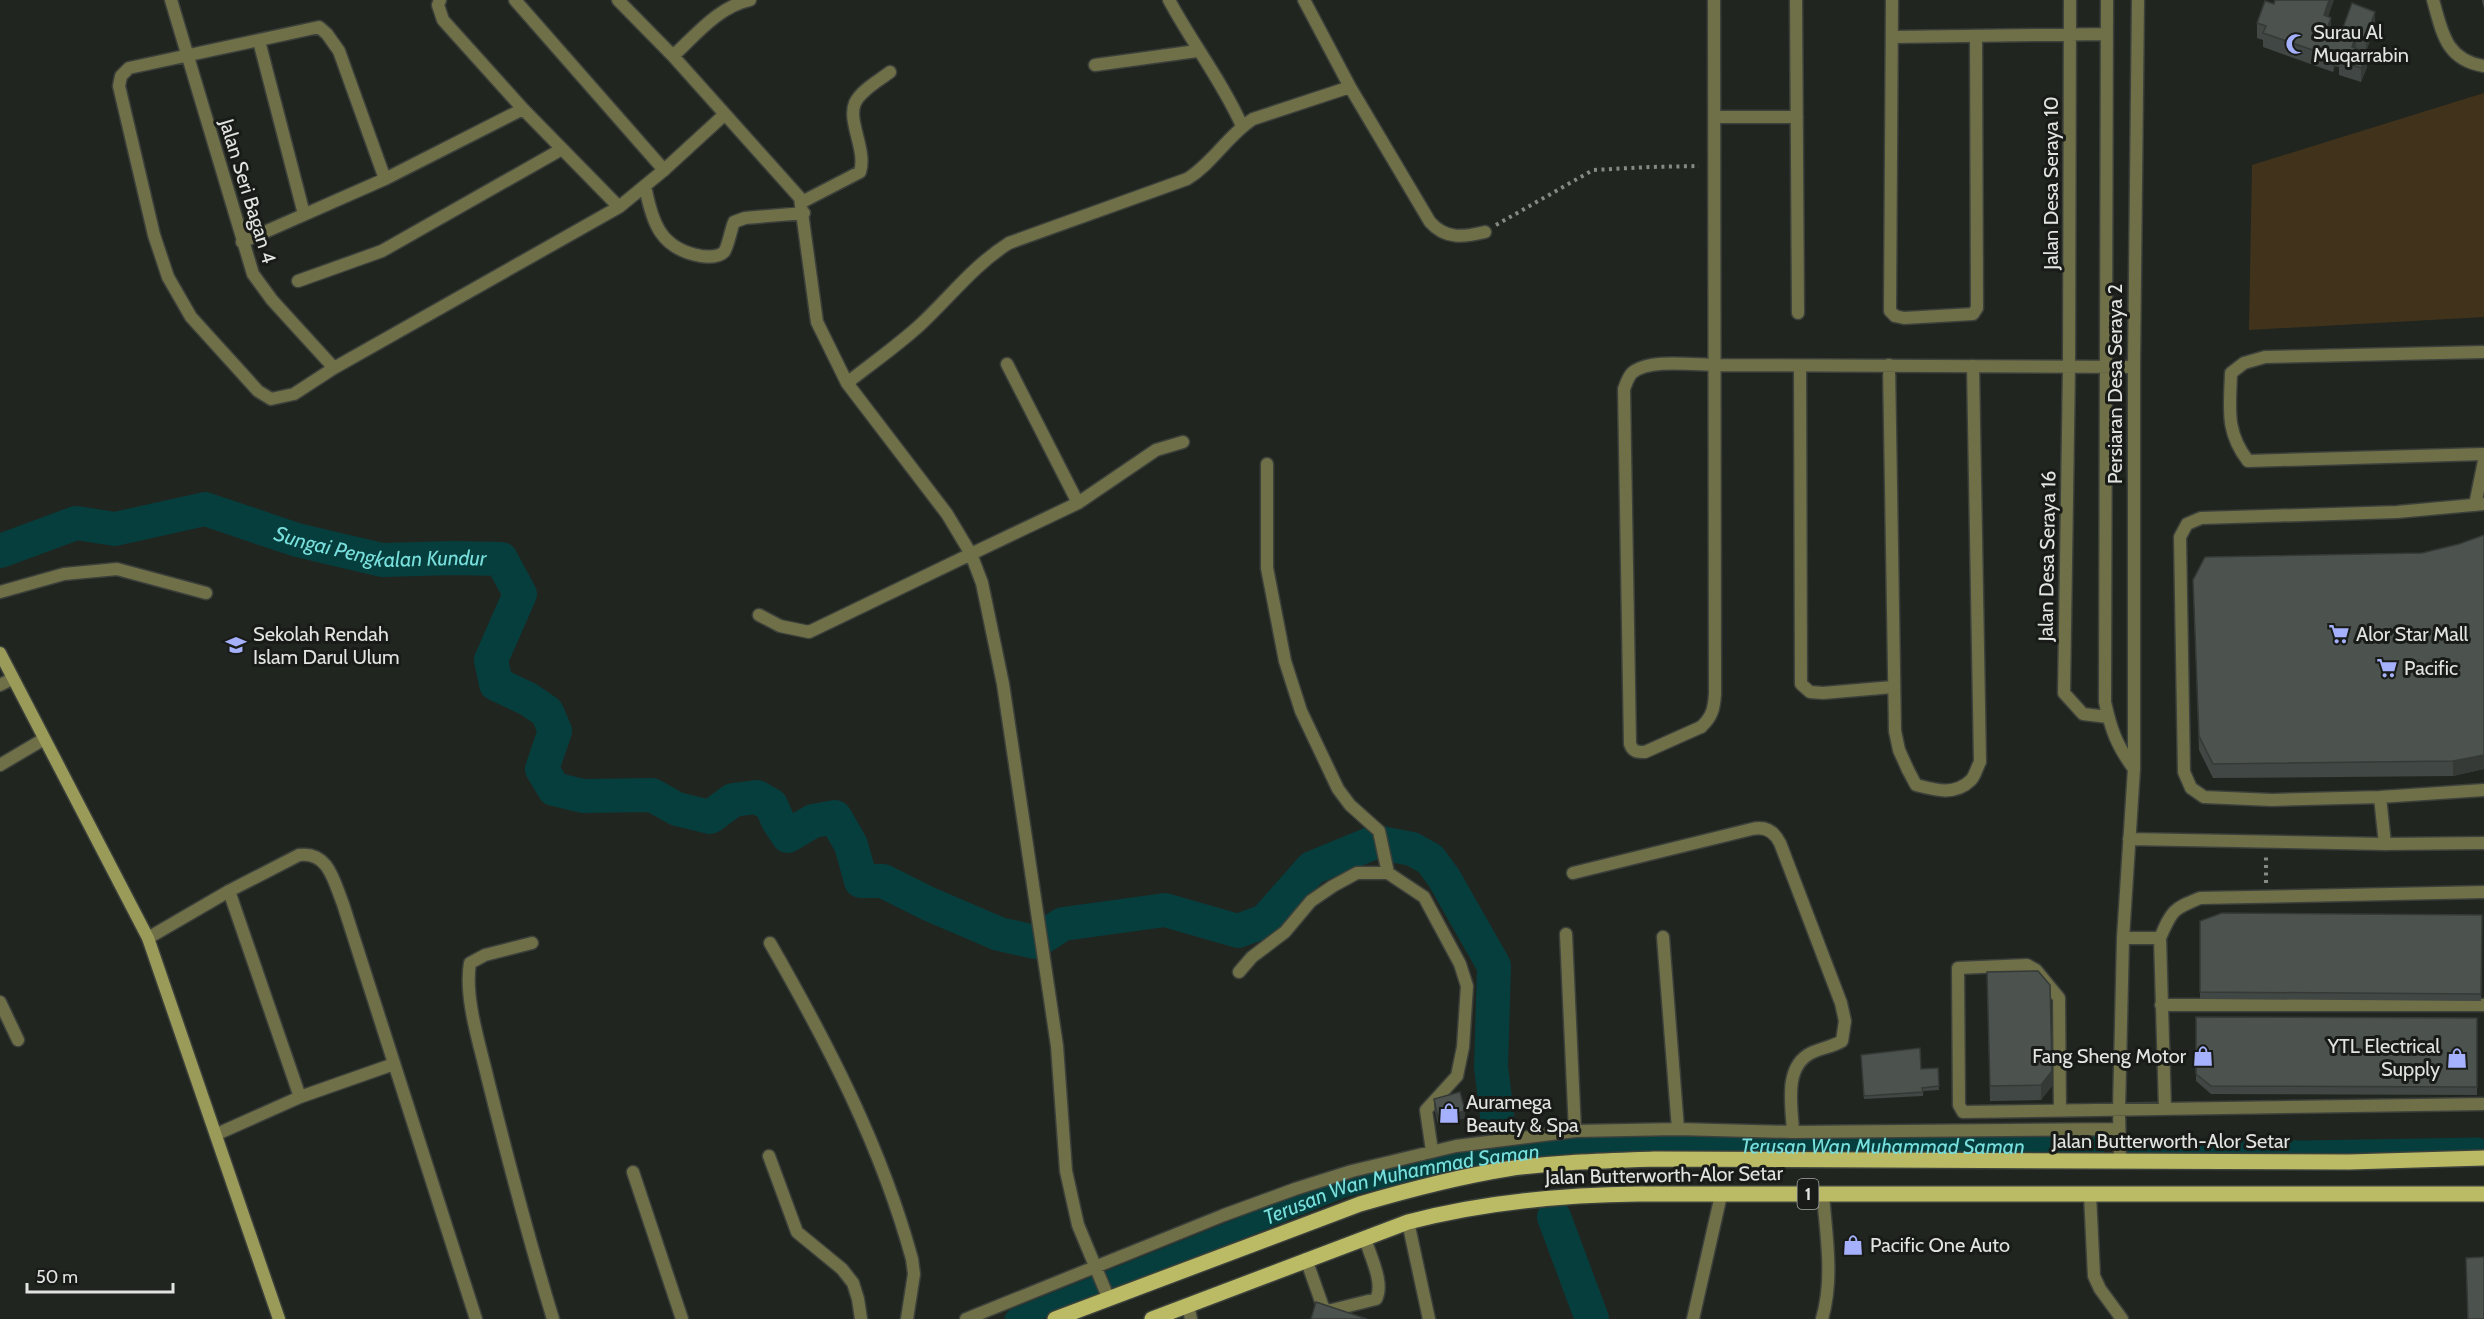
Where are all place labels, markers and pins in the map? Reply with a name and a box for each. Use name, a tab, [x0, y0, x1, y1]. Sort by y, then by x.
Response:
place label: Surau Al Muqarrabin	[2313, 20, 2409, 67]
mosque icon: Surau Al Muqarrabin	[2284, 32, 2308, 56]
place label: Sekolah Rendah Islam Darul Ulum	[253, 622, 400, 669]
supermarket icon: Alor Star Mall	[2327, 622, 2351, 646]
place label: Alor Star Mall	[2356, 622, 2469, 646]
school or university icon: Sekolah Rendah Islam Darul Ulum	[224, 633, 248, 657]
supermarket icon: Pacific	[2375, 656, 2399, 680]
place label: Pacific	[2404, 656, 2458, 680]
place label: YTL Electrical Supply	[2327, 1034, 2440, 1081]
place label: Fang Sheng Motor	[2032, 1044, 2187, 1068]
shop icon: Fang Sheng Motor	[2191, 1044, 2215, 1068]
shop icon: YTL Electrical Supply	[2445, 1046, 2469, 1070]
place label: Auramega Beauty & Spa	[1466, 1090, 1579, 1137]
shop icon: Auramega Beauty & Spa	[1437, 1101, 1461, 1125]
shop icon: Pacific One Auto	[1841, 1233, 1865, 1257]
place label: Pacific One Auto	[1870, 1233, 2010, 1257]

